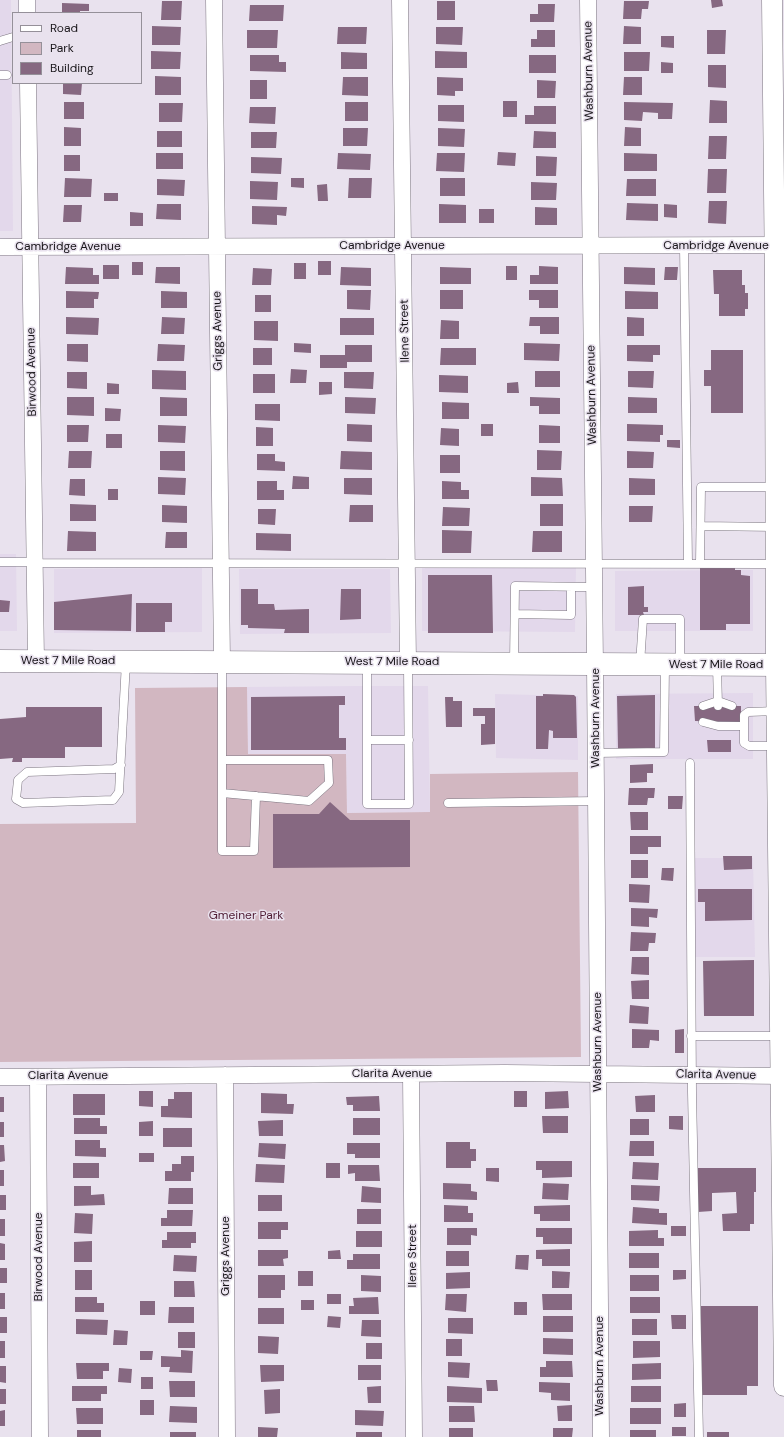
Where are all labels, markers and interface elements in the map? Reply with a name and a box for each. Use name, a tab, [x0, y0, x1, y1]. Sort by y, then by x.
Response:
legend	[12, 12, 142, 84]
text: Road	[50, 20, 78, 36]
street label: Washburn Avenue	[581, 21, 597, 121]
text: Park	[50, 40, 74, 56]
text: Building	[50, 60, 94, 76]
street label: Cambridge Avenue	[339, 239, 445, 253]
street label: Cambridge Avenue	[663, 239, 769, 253]
street label: Cambridge Avenue	[15, 240, 121, 254]
street label: Griggs Avenue	[210, 291, 226, 371]
street label: Ilene Street	[397, 299, 413, 363]
street label: Birwood Avenue	[24, 327, 40, 417]
street label: Washburn Avenue	[584, 345, 600, 445]
street label: West 7 Mile Road	[21, 654, 115, 668]
street label: West 7 Mile Road	[345, 655, 439, 669]
street label: West 7 Mile Road	[669, 658, 763, 672]
street label: Washburn Avenue	[589, 668, 603, 768]
park label: Gmeiner Park	[209, 909, 283, 923]
street label: Washburn Avenue	[591, 992, 605, 1092]
street label: Clarita Avenue	[352, 1067, 432, 1081]
street label: Clarita Avenue	[676, 1067, 756, 1083]
street label: Clarita Avenue	[28, 1069, 108, 1083]
street label: Birwood Avenue	[32, 1212, 46, 1302]
street label: Griggs Avenue	[219, 1216, 233, 1296]
street label: Ilene Street	[406, 1224, 420, 1288]
street label: Washburn Avenue	[593, 1316, 607, 1416]

